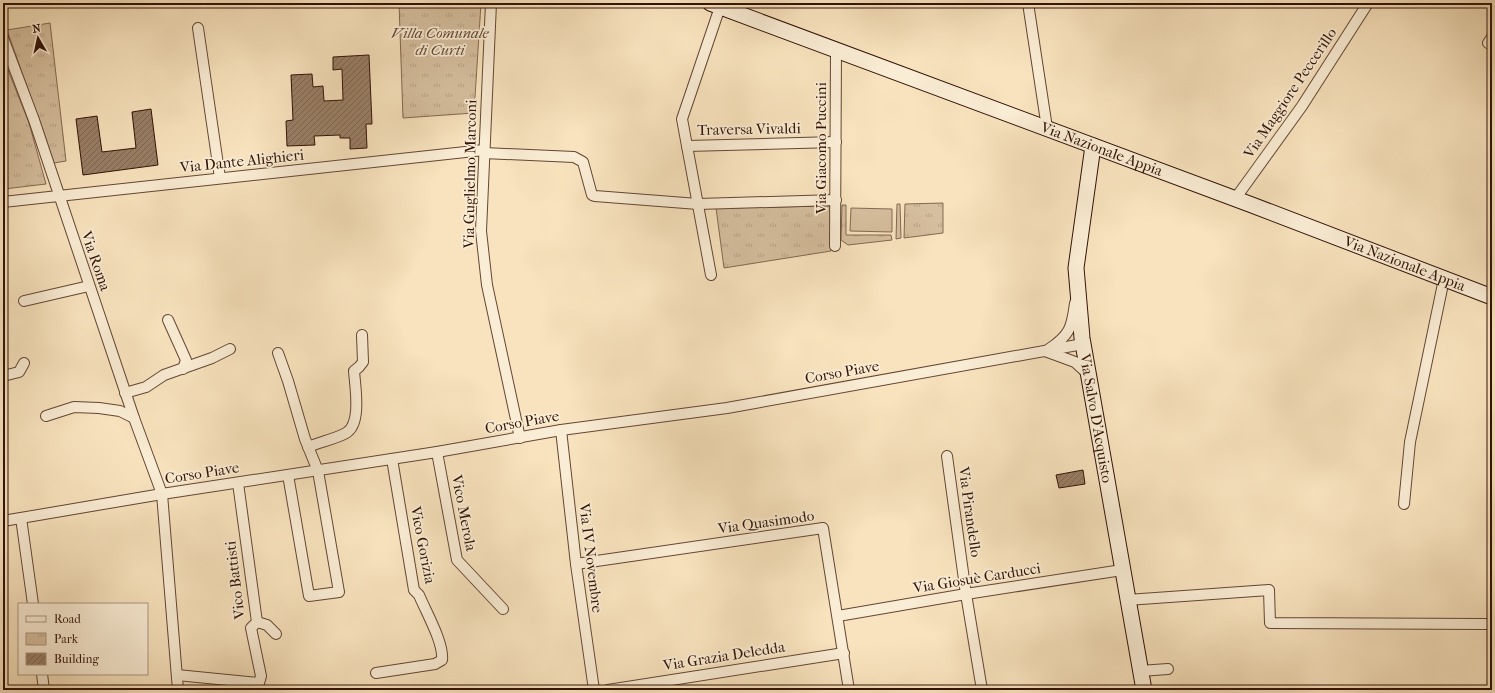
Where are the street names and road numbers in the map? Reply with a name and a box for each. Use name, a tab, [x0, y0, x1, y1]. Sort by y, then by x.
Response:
street label: Via Maggiore Peccerillo	[1239, 24, 1341, 162]
street label: Via Giacomo Puccini	[812, 81, 830, 215]
street label: Via Guglielmo Marconi	[460, 99, 480, 250]
street label: Via Nazionale Appia	[1037, 118, 1166, 180]
street label: Traversa Vivaldi	[697, 119, 802, 139]
street label: Via Dante Alighieri	[178, 145, 305, 177]
street label: Via Roma	[77, 228, 115, 294]
street label: Via Nazionale Appia	[1341, 232, 1469, 295]
street label: Via Salvo D'Acquisto	[1076, 351, 1116, 485]
street label: Corso Piave	[803, 357, 881, 387]
street label: Corso Piave	[483, 407, 561, 437]
street label: Corso Piave	[163, 458, 241, 488]
street label: Via Pirandello	[955, 465, 985, 559]
street label: Vico Merola	[448, 472, 480, 554]
street label: Via IV Novembre	[575, 501, 607, 614]
street label: Vico Gorizia	[406, 504, 440, 586]
street label: Via Quasimodo	[716, 506, 816, 538]
street label: Vico Battisti	[221, 539, 249, 621]
street label: Via Giosuè Carducci	[911, 559, 1043, 597]
street label: Via Grazia Deledda	[661, 637, 787, 675]

